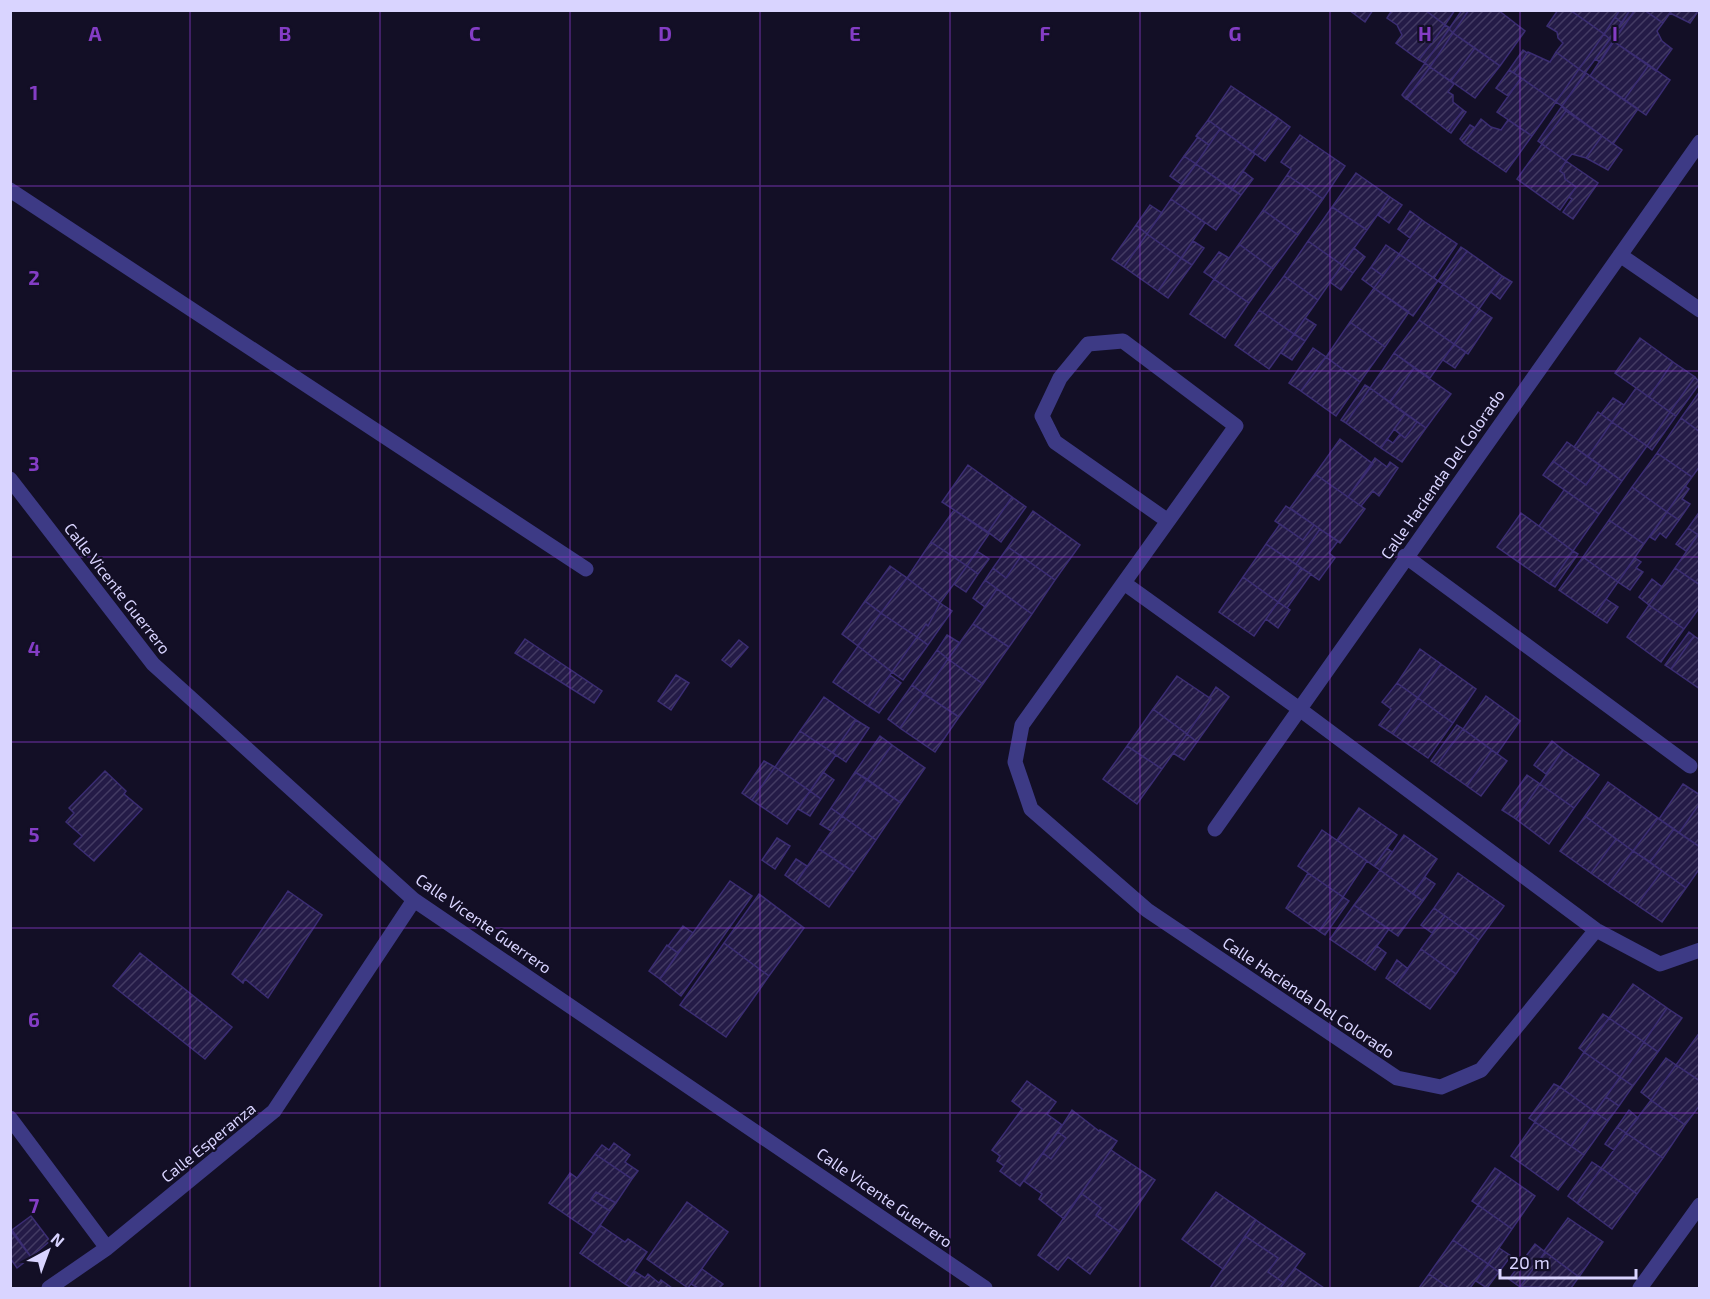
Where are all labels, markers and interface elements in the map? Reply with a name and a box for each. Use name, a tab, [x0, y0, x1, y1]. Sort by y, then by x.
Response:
text: A	[88, 21, 102, 45]
text: B	[279, 21, 291, 45]
text: C	[469, 21, 481, 45]
text: D	[658, 21, 672, 45]
text: E	[849, 21, 861, 45]
text: F	[1039, 21, 1051, 45]
text: G	[1229, 21, 1241, 45]
text: H	[1418, 21, 1432, 45]
text: I	[1612, 21, 1618, 45]
text: 1	[30, 80, 38, 104]
text: 2	[28, 265, 40, 289]
street label: Calle Hacienda Del Colorado	[1376, 385, 1508, 563]
text: 3	[28, 451, 40, 475]
street label: Calle Vicente Guerrero	[61, 519, 175, 657]
text: 4	[28, 636, 41, 660]
text: 5	[28, 822, 40, 846]
street label: Calle Vicente Guerrero	[413, 869, 555, 977]
street label: Calle Hacienda Del Colorado	[1220, 932, 1398, 1062]
text: 6	[28, 1007, 40, 1031]
street label: Calle Esperanza	[157, 1098, 259, 1186]
street label: Calle Vicente Guerrero	[814, 1143, 956, 1251]
text: 7	[29, 1193, 40, 1217]
north arrow	[18, 1221, 78, 1281]
text: N	[48, 1228, 69, 1250]
scale bar	[1500, 1242, 1636, 1280]
text: 20 m	[1509, 1251, 1550, 1273]

